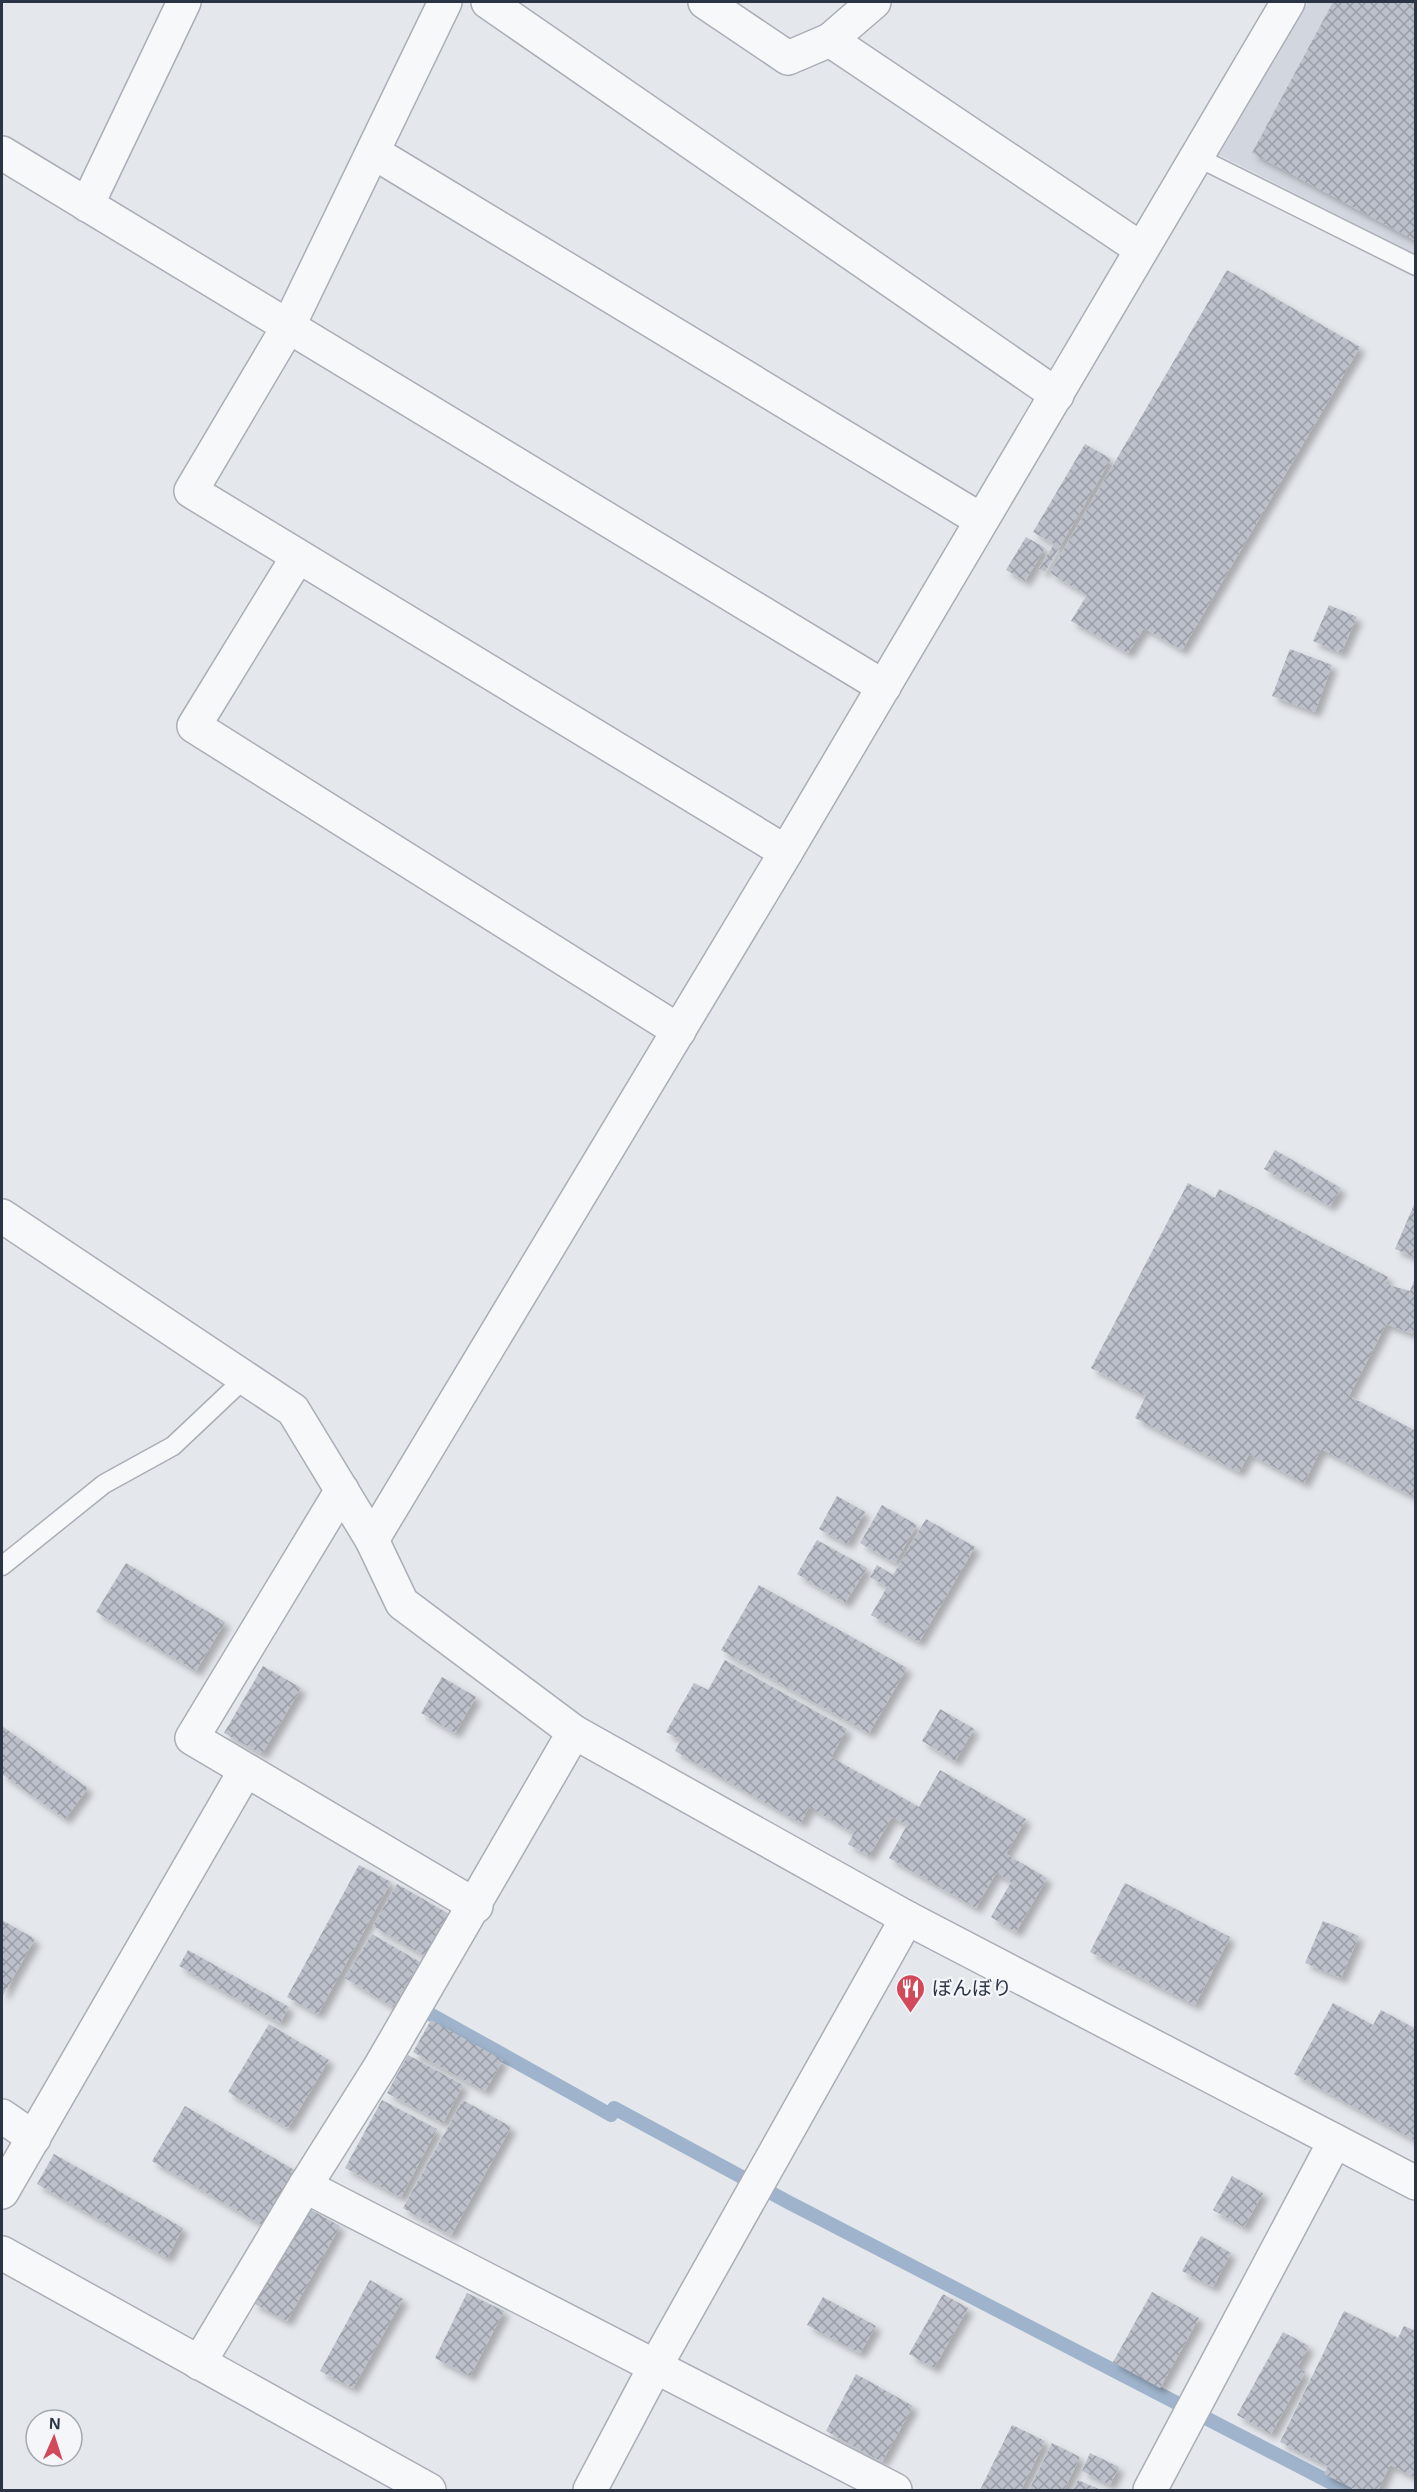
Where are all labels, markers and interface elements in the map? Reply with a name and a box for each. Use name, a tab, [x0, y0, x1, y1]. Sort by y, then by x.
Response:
restaurant icon: ぼんぼり	[895, 1972, 927, 2014]
place label: ぼんぼり	[932, 1977, 1012, 1999]
north arrow	[24, 2408, 84, 2468]
text: N	[49, 2415, 61, 2432]

